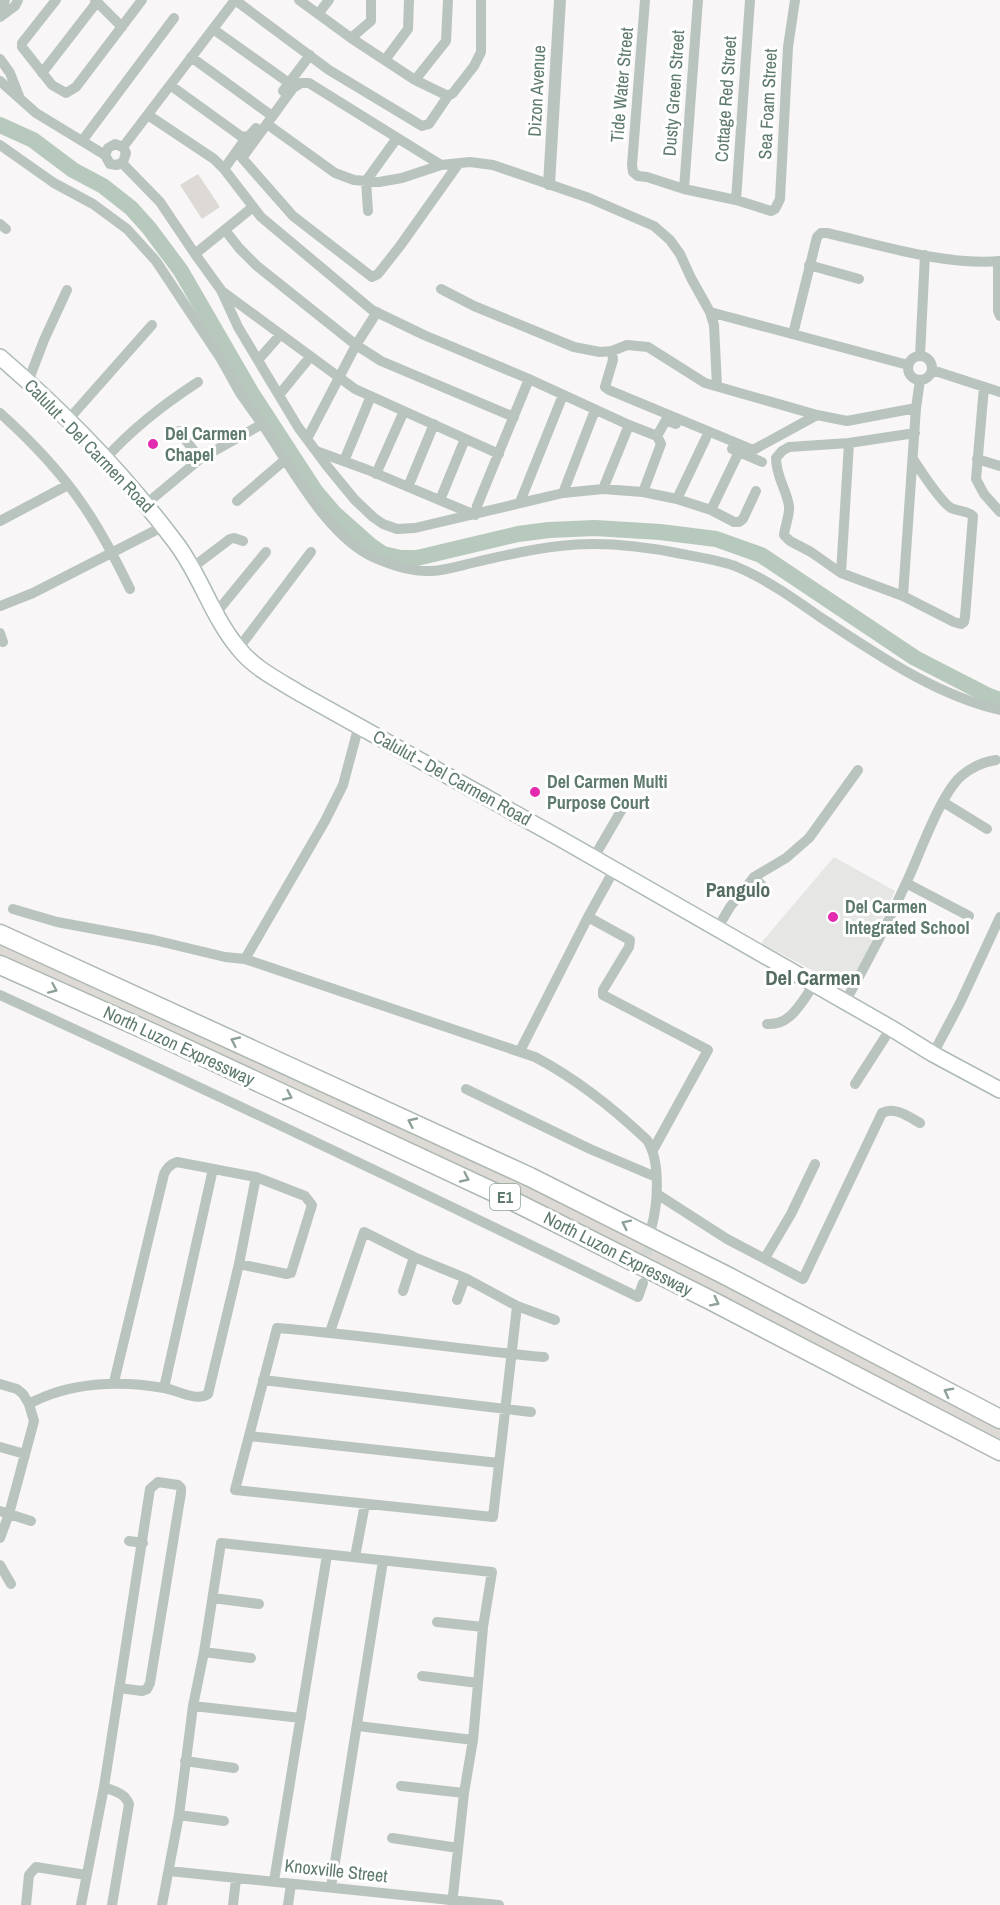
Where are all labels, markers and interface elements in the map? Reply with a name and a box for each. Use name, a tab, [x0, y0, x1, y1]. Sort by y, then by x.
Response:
street label: Tide Water Street	[604, 26, 639, 144]
street label: Dusty Green Street	[657, 29, 690, 157]
street label: Cottage Red Street	[709, 35, 742, 163]
street label: Dizon Avenue	[522, 45, 551, 137]
street label: Sea Foam Street	[752, 48, 783, 160]
street label: Calulut - Del Carmen Road	[19, 373, 160, 518]
place label: Del Carmen Chapel	[165, 421, 247, 467]
marker: Del Carmen Chapel	[146, 437, 160, 451]
street label: Calulut - Del Carmen Road	[369, 724, 536, 831]
place label: Del Carmen Multi Purpose Court	[547, 769, 668, 815]
marker: Del Carmen Multi Purpose Court	[528, 785, 542, 799]
district label: Pangulo	[706, 876, 770, 903]
place label: Del Carmen Integrated School	[845, 894, 970, 940]
marker: Del Carmen Integrated School	[826, 910, 840, 924]
district label: Del Carmen	[765, 963, 861, 992]
one-way arrow	[47, 981, 58, 993]
street label: North Luzon Expressway	[100, 1000, 259, 1092]
one-way arrow	[231, 1036, 242, 1048]
one-way arrow	[281, 1089, 292, 1101]
one-way arrow	[408, 1118, 419, 1130]
one-way arrow	[458, 1171, 469, 1183]
road number: E1	[490, 1184, 520, 1210]
street label: North Luzon Expressway	[539, 1205, 698, 1302]
one-way arrow	[622, 1220, 633, 1232]
one-way arrow	[708, 1295, 719, 1306]
one-way arrow	[944, 1388, 954, 1399]
street label: Knoxville Street	[283, 1853, 389, 1888]

